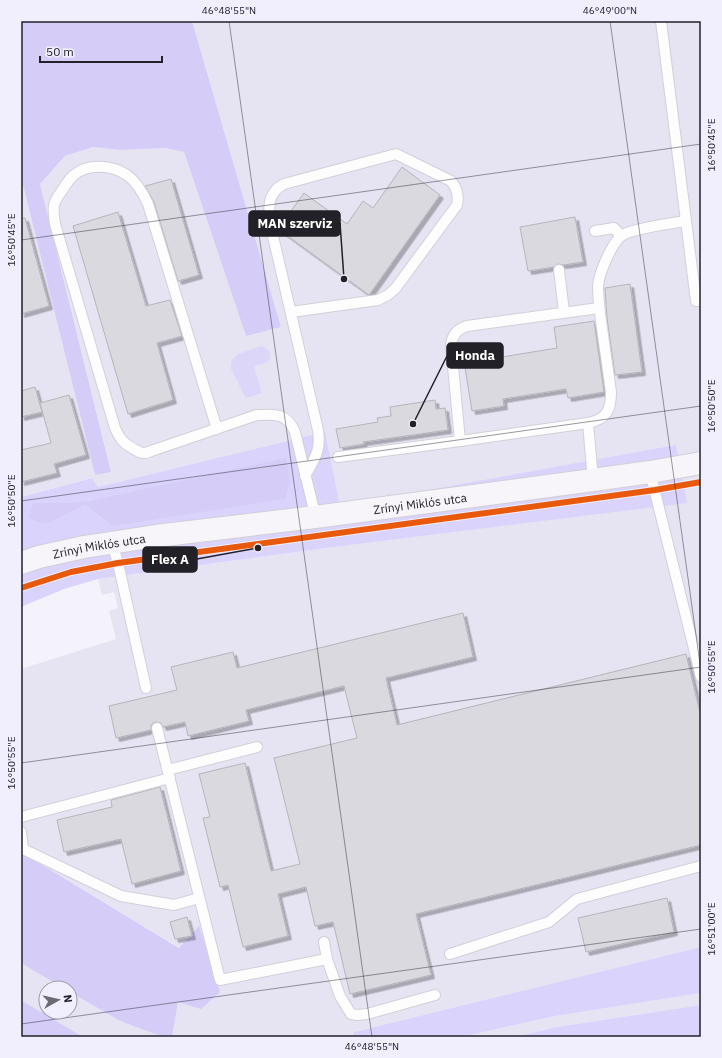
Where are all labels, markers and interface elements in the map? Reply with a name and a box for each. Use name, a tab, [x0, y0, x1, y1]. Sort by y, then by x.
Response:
text: 46°48'55"N	[202, 4, 256, 17]
text: 46°49'00"N	[583, 4, 637, 17]
scale bar	[40, 38, 162, 64]
text: 50 m	[46, 44, 74, 59]
text: 16°50'45"E	[705, 118, 718, 172]
callout: MAN szerviz	[249, 211, 340, 236]
text: 16°50'45"E	[5, 213, 18, 267]
text: MAN szerviz	[257, 215, 333, 232]
callout: Honda	[447, 343, 503, 368]
text: Honda	[455, 347, 495, 364]
text: 16°50'50"E	[705, 379, 718, 433]
text: 16°50'50"E	[5, 474, 18, 528]
street label: Zrínyi Miklós utca	[372, 489, 468, 517]
street label: Zrínyi Miklós utca	[51, 530, 147, 561]
callout: Flex A	[143, 547, 197, 572]
text: Flex A	[151, 551, 189, 568]
text: 16°50'55"E	[705, 640, 718, 694]
text: 16°50'55"E	[5, 736, 18, 790]
text: 16°51'00"E	[705, 902, 718, 956]
north arrow	[38, 980, 78, 1020]
text: N	[60, 994, 75, 1004]
text: 46°48'55"N	[345, 1040, 399, 1053]

